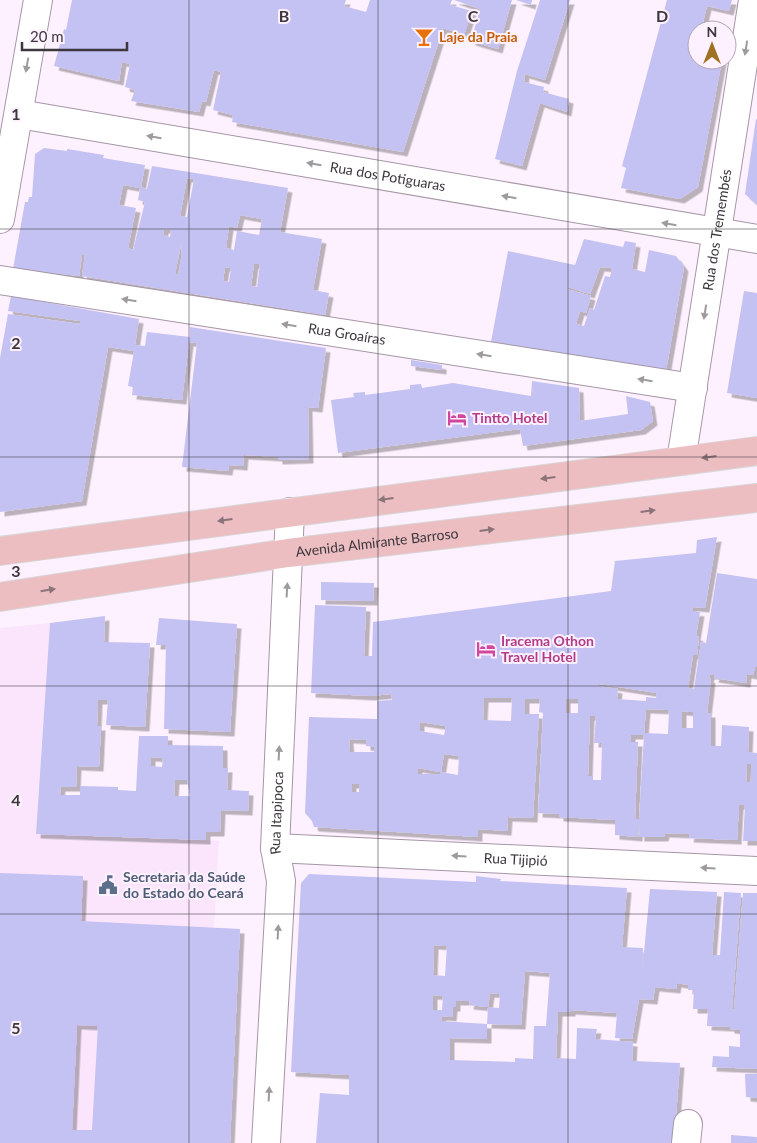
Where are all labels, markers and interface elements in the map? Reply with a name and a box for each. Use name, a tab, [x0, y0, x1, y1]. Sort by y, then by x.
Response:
text: B	[279, 6, 289, 25]
text: C	[468, 6, 479, 25]
text: D	[656, 6, 668, 25]
scale bar	[22, 20, 128, 52]
north arrow	[687, 20, 737, 70]
text: N	[707, 23, 717, 40]
bar icon: Laje da Praia	[413, 26, 435, 48]
text: 20 m	[30, 27, 64, 45]
place label: Laje da Praia	[439, 28, 518, 45]
one-way arrow	[741, 41, 749, 57]
one-way arrow	[22, 58, 30, 74]
text: 1	[11, 104, 21, 123]
one-way arrow	[145, 132, 161, 140]
street label: Rua dos Potiguaras	[329, 158, 447, 194]
one-way arrow	[306, 159, 322, 167]
street label: Rua dos Tremembés	[699, 168, 734, 292]
one-way arrow	[500, 192, 516, 200]
one-way arrow	[661, 219, 677, 227]
one-way arrow	[120, 296, 136, 304]
one-way arrow	[700, 305, 708, 321]
street label: Rua Groaíras	[307, 319, 387, 348]
one-way arrow	[281, 321, 297, 329]
text: 2	[11, 333, 21, 352]
one-way arrow	[476, 351, 492, 359]
one-way arrow	[637, 376, 653, 384]
hotel icon: Tintto Hotel	[446, 407, 468, 429]
place label: Tintto Hotel	[472, 409, 548, 426]
one-way arrow	[700, 454, 716, 462]
one-way arrow	[539, 474, 555, 482]
one-way arrow	[378, 495, 394, 503]
one-way arrow	[640, 507, 656, 515]
one-way arrow	[217, 517, 233, 525]
street label: Avenida Almirante Barroso	[295, 524, 459, 560]
one-way arrow	[479, 526, 495, 534]
text: 3	[11, 561, 21, 580]
one-way arrow	[283, 582, 291, 598]
one-way arrow	[41, 585, 57, 593]
place label: Iracema Othon Travel Hotel	[501, 632, 594, 665]
hotel icon: Iracema Othon Travel Hotel	[475, 638, 497, 660]
one-way arrow	[276, 745, 284, 761]
street label: Rua Itapipoca	[266, 771, 286, 856]
text: 4	[11, 790, 21, 809]
street label: Rua Tijipió	[483, 849, 548, 869]
one-way arrow	[450, 852, 466, 860]
one-way arrow	[700, 864, 716, 872]
place label: Secretaria da Saúde do Estado do Ceará	[123, 868, 246, 901]
public building icon: Secretaria da Saúde do Estado do Ceará	[97, 874, 119, 896]
one-way arrow	[274, 924, 282, 940]
text: 5	[11, 1018, 21, 1037]
one-way arrow	[265, 1086, 273, 1102]

